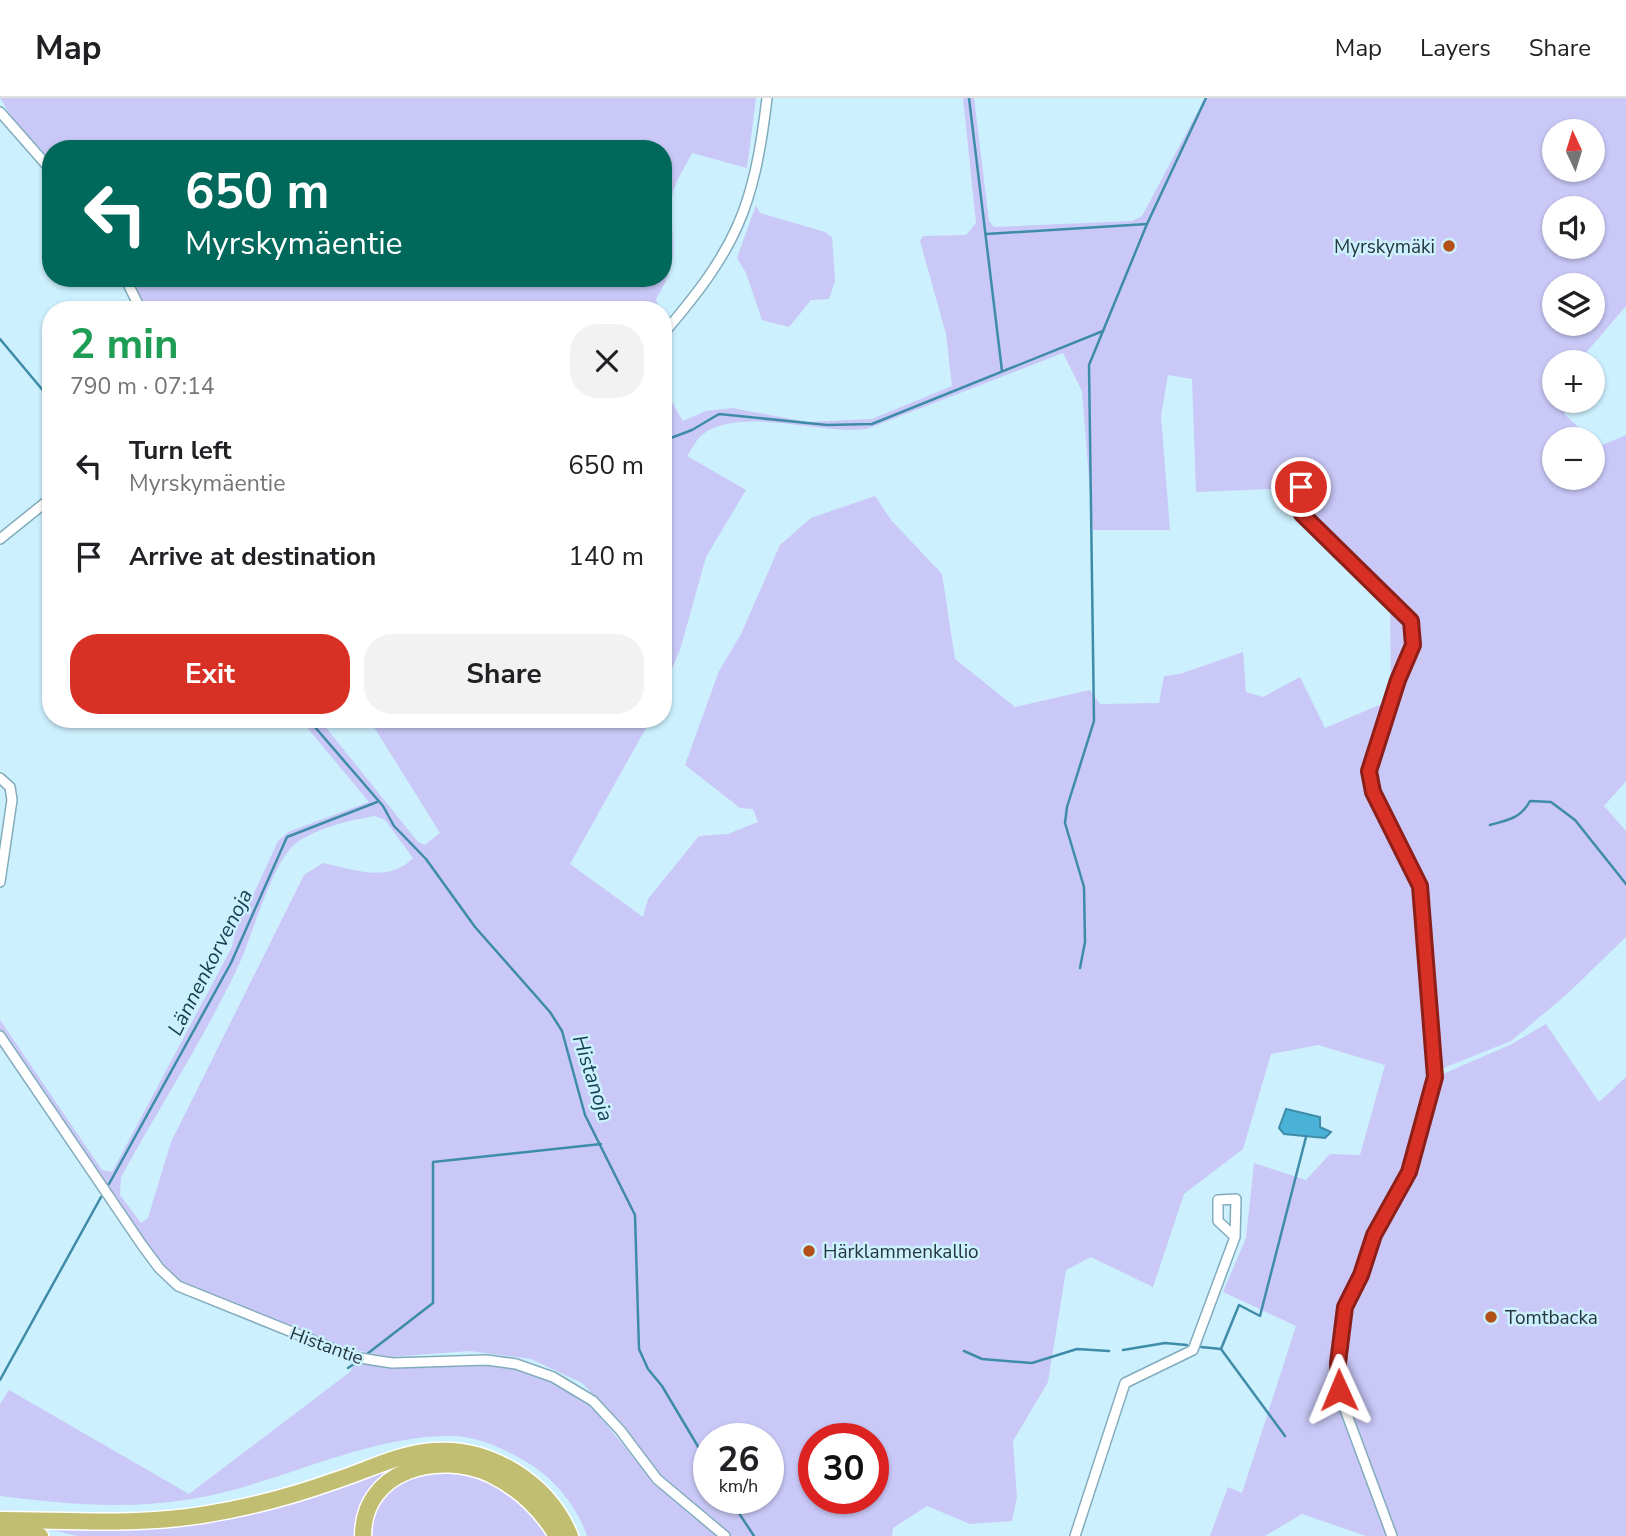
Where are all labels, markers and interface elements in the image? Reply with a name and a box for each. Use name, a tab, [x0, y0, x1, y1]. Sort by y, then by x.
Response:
text: Map	[35, 26, 102, 71]
text: Map	[1335, 32, 1382, 64]
text: Layers	[1420, 32, 1491, 64]
text: Share	[1529, 32, 1591, 64]
north arrow	[1542, 119, 1605, 182]
map controls	[1542, 119, 1605, 490]
text: 650 m	[185, 158, 329, 225]
icon: left	[70, 168, 161, 259]
button: sound	[1542, 196, 1605, 259]
text: Myrskymäentie	[185, 222, 403, 265]
place label: Myrskymäki	[1334, 234, 1435, 260]
marker: Myrskymäki	[1441, 238, 1457, 254]
button: layers	[1542, 273, 1605, 336]
text: 2 min	[70, 316, 179, 373]
button: close	[570, 324, 644, 398]
button: +	[1542, 350, 1605, 413]
text: 790 m · 07:14	[70, 371, 215, 402]
button: −	[1542, 427, 1605, 490]
text: Turn left	[129, 433, 232, 468]
icon: left	[70, 447, 108, 485]
text: 650 m	[568, 448, 644, 483]
pin	[1271, 457, 1331, 517]
text: Myrskymäentie	[129, 468, 285, 499]
icon: arrive	[1282, 468, 1320, 506]
icon: arrive	[70, 538, 108, 576]
text: Arrive at destination	[129, 539, 376, 574]
text: 140 m	[568, 539, 644, 574]
button: Exit	[70, 634, 350, 714]
button: Share	[364, 634, 644, 714]
water label: Lännenkorvenoja	[161, 884, 259, 1040]
water label: Histanoja	[566, 1031, 620, 1125]
place label: Härklammenkallio	[823, 1239, 979, 1265]
marker: Härklammenkallio	[801, 1243, 817, 1259]
place label: Tomtbacka	[1505, 1305, 1598, 1331]
marker: Tomtbacka	[1483, 1309, 1499, 1325]
street label: Histantie	[286, 1321, 367, 1371]
position arrow	[1302, 1353, 1376, 1427]
speed limit sign: 30	[798, 1423, 889, 1514]
text: 26	[717, 1436, 760, 1483]
text: km/h	[719, 1474, 758, 1498]

